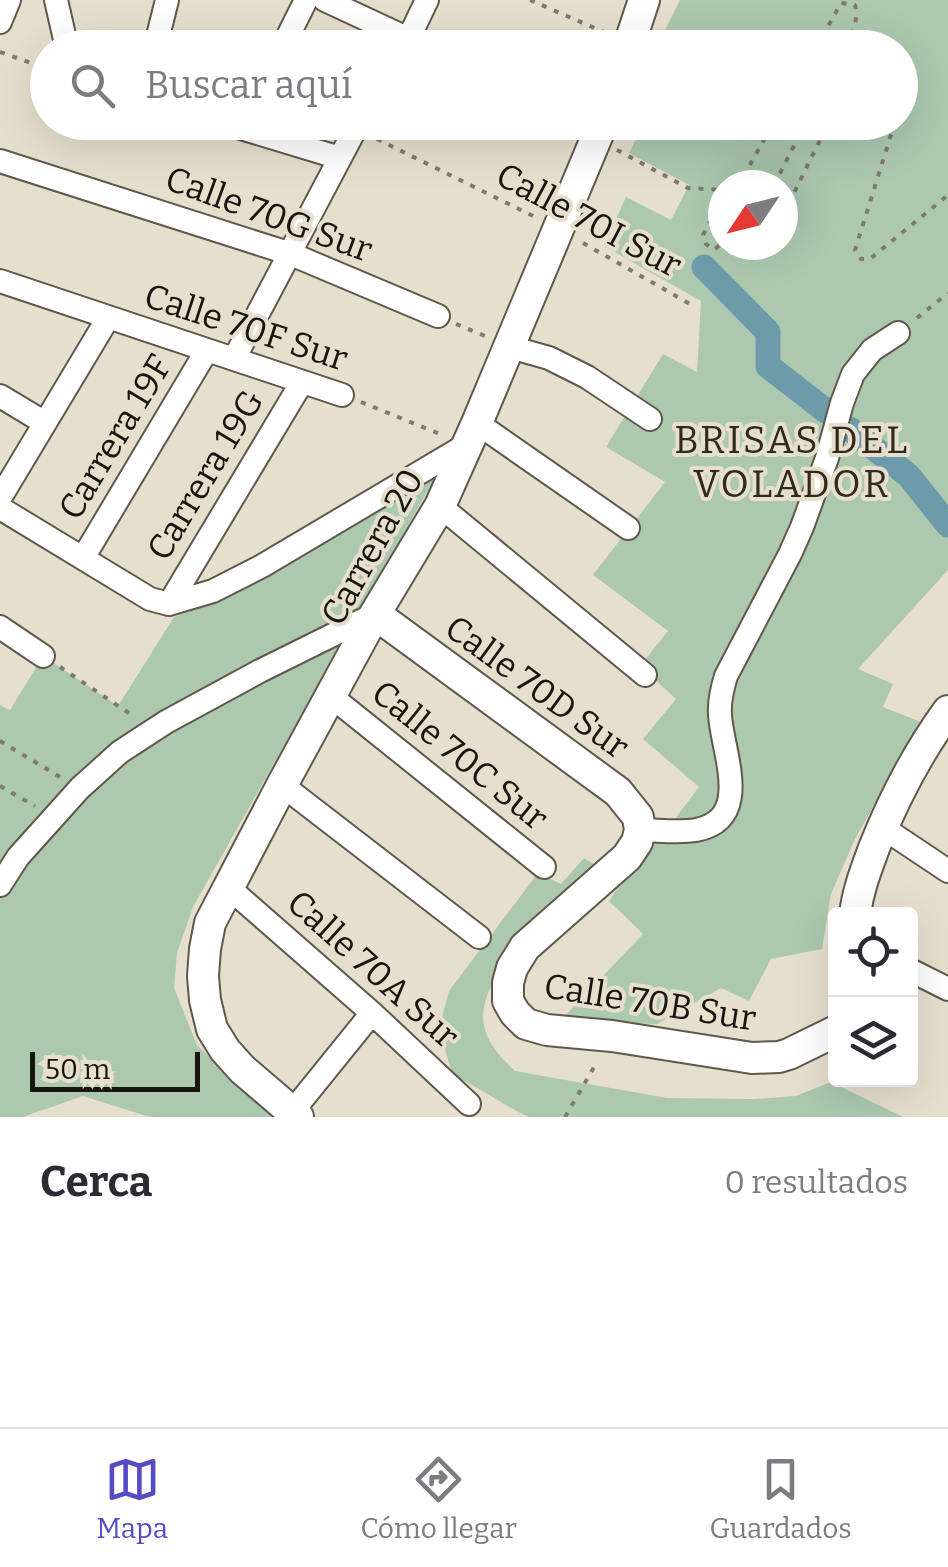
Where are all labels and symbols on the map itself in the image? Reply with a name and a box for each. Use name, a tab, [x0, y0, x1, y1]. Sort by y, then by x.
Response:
street label: Calle 70I Sur	[489, 154, 689, 286]
street label: Calle 70G Sur	[160, 157, 378, 271]
north arrow	[708, 170, 798, 260]
street label: Calle 70F Sur	[139, 274, 353, 380]
street label: Carrera 19F	[49, 347, 181, 527]
street label: Carrera 19G	[138, 382, 272, 568]
district label: BRISAS DEL VOLADOR	[674, 417, 910, 507]
street label: Carrera 20	[312, 462, 432, 632]
street label: Calle 70D Sur	[437, 606, 637, 768]
street label: Calle 70C Sur	[364, 671, 556, 839]
street label: Calle 70A Sur	[279, 881, 467, 1057]
street label: Calle 70B Sur	[541, 965, 759, 1039]
scale bar	[30, 1047, 200, 1092]

